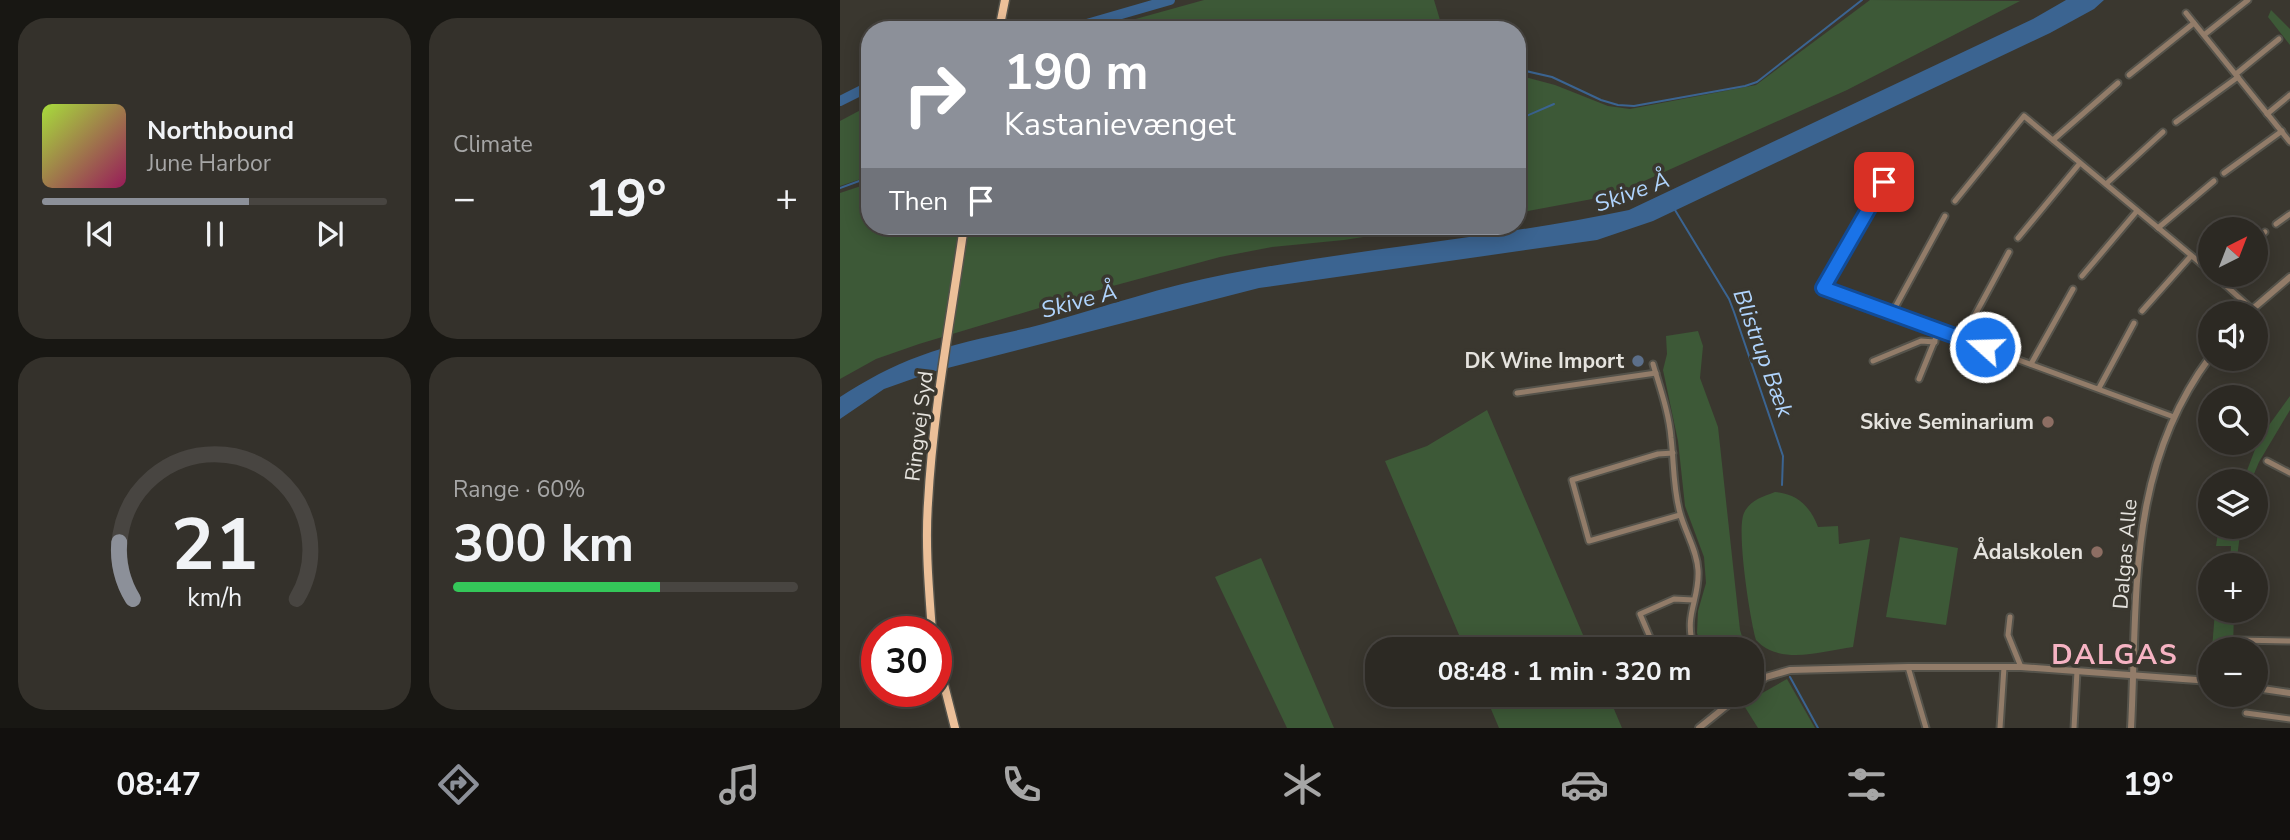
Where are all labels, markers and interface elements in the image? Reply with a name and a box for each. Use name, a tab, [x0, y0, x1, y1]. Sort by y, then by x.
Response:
text: 190 m	[1004, 39, 1148, 106]
icon: right	[889, 49, 980, 140]
text: Kastanievænget	[1004, 103, 1236, 146]
text: Northbound	[147, 113, 294, 148]
text: Climate	[453, 129, 533, 160]
text: June Harbor	[147, 148, 271, 179]
pin	[1854, 152, 1914, 212]
text: 19°	[584, 163, 667, 234]
water label: Skive Å	[1590, 163, 1674, 220]
icon: arrive	[1865, 163, 1903, 201]
text: −	[453, 173, 476, 224]
text: +	[775, 173, 798, 224]
icon: arrive	[962, 182, 1000, 220]
text: Then	[889, 184, 948, 219]
icon: previous	[81, 215, 119, 253]
icon: pause	[196, 215, 234, 253]
icon: next	[311, 215, 349, 253]
north arrow	[2198, 217, 2268, 287]
map controls	[2198, 217, 2268, 707]
water label: Skive Å	[1037, 275, 1120, 326]
water label: Blistrup Bæk	[1726, 285, 1801, 422]
button: sound	[2198, 301, 2268, 371]
position arrow	[1948, 310, 2022, 384]
place label: DK Wine Import	[1464, 347, 1625, 375]
marker: DK Wine Import	[1630, 353, 1646, 369]
street label: Ringvej Syd	[898, 369, 940, 483]
button: search	[2198, 385, 2268, 455]
place label: Skive Seminarium	[1860, 408, 2034, 436]
marker: Skive Seminarium	[2040, 414, 2056, 430]
button: layers	[2198, 469, 2268, 539]
text: Range · 60%	[453, 474, 585, 505]
text: 21	[171, 496, 258, 596]
street label: Dalgas Alle	[2106, 498, 2144, 610]
text: 300 km	[453, 508, 634, 579]
place label: Ådalskolen	[1973, 536, 2083, 566]
marker: Ådalskolen	[2089, 544, 2105, 560]
button: +	[2198, 553, 2268, 623]
text: km/h	[187, 581, 242, 615]
speed limit sign: 30	[861, 616, 952, 707]
district label: DALGAS	[2051, 636, 2179, 674]
button: −	[2198, 637, 2268, 707]
text: 08:48 · 1 min · 320 m	[1438, 654, 1691, 689]
icon: directions	[434, 760, 483, 809]
icon: music	[715, 760, 764, 809]
icon: phone	[997, 760, 1046, 809]
icon: climate	[1278, 760, 1327, 809]
icon: car	[1560, 760, 1609, 809]
icon: filters	[1842, 760, 1891, 809]
text: 08:47	[116, 763, 201, 806]
text: 19°	[2123, 763, 2174, 806]

